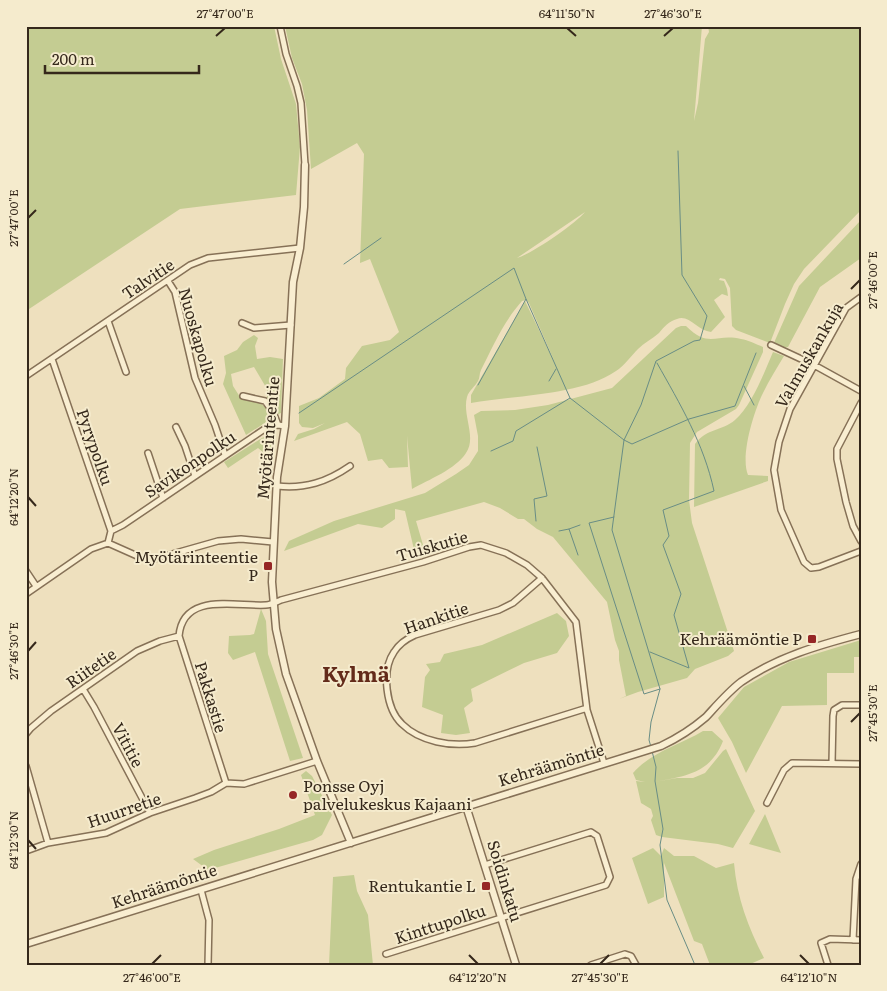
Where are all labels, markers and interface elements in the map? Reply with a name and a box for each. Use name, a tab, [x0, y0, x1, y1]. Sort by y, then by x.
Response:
text: 27°47'00"E	[196, 4, 254, 22]
text: 64°11'50"N	[539, 4, 595, 22]
text: 27°46'30"E	[644, 4, 702, 22]
scale bar	[45, 42, 199, 74]
text: 200 m	[52, 47, 95, 70]
text: 27°47'00"E	[4, 189, 22, 247]
text: 27°46'00"E	[863, 251, 881, 309]
street label: Talvitie	[116, 252, 178, 304]
street label: Nuoskapolku	[173, 285, 224, 389]
street label: Valmuskankuja	[768, 297, 848, 412]
street label: Myötärinteentie	[250, 375, 284, 500]
street label: Pyrypolku	[72, 405, 120, 488]
street label: Savikonpolku	[139, 424, 240, 503]
text: 64°12'20"N	[4, 468, 22, 526]
street label: Tuiskutie	[393, 523, 470, 567]
place label: Myötärinteentie P	[134, 544, 258, 586]
marker: Myötärinteentie P	[262, 560, 274, 572]
street label: Hankitie	[400, 595, 471, 639]
text: 27°46'30"E	[4, 622, 22, 680]
place label: Kehräämöntie P	[679, 626, 802, 650]
marker: Kehräämöntie P	[806, 633, 818, 645]
street label: Riitetie	[60, 641, 120, 693]
district label: Kylmä	[322, 657, 391, 688]
street label: Pakkastie	[190, 658, 234, 735]
text: 27°45'30"E	[863, 684, 881, 742]
street label: Vititie	[107, 718, 151, 771]
street label: Kehräämöntie	[495, 737, 607, 792]
place label: Ponsse Oyj palvelukeskus Kajaani	[303, 773, 472, 815]
street label: Huurretie	[84, 785, 164, 833]
marker: Ponsse Oyj palvelukeskus Kajaani	[287, 789, 299, 801]
text: 64°12'30"N	[4, 811, 22, 869]
street label: Soidinkatu	[482, 837, 530, 925]
street label: Kehräämöntie	[108, 857, 220, 913]
place label: Rentukantie L	[368, 873, 476, 897]
marker: Rentukantie L	[480, 880, 492, 892]
street label: Kinttupolku	[391, 897, 488, 949]
text: 27°46'00"E	[123, 968, 181, 986]
text: 64°12'20"N	[449, 968, 507, 986]
text: 27°45'30"E	[571, 968, 629, 986]
text: 64°12'10"N	[780, 968, 838, 986]

